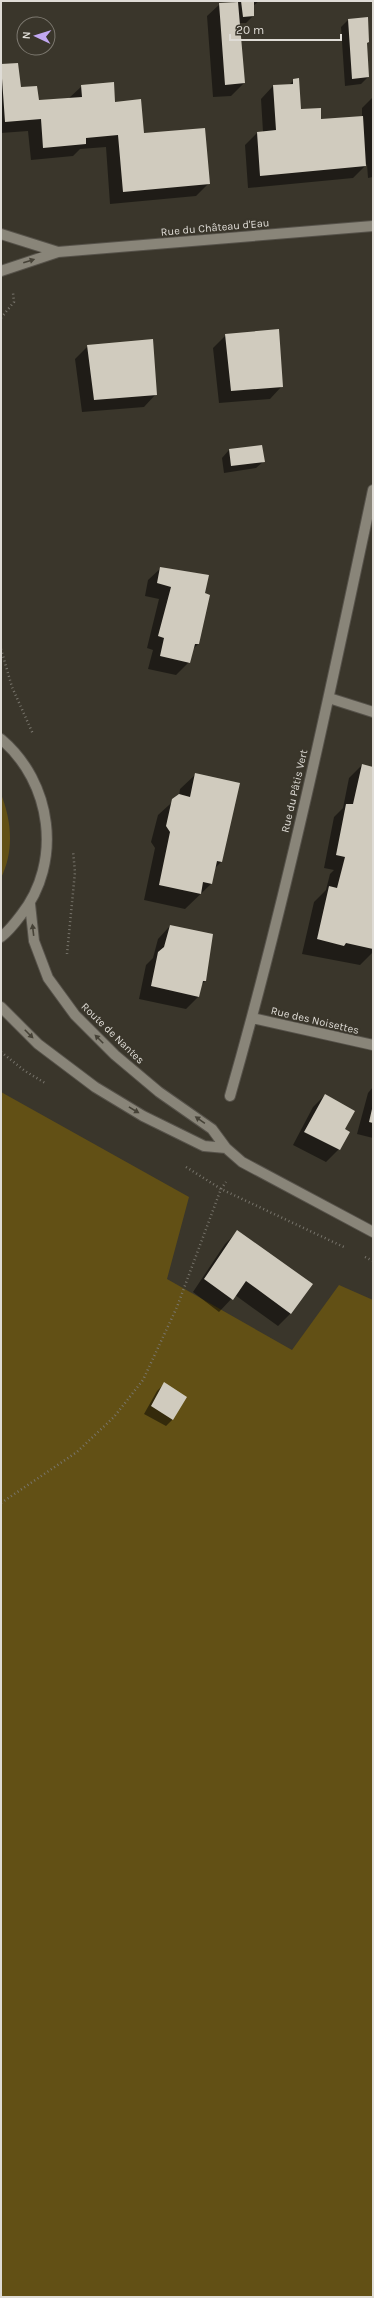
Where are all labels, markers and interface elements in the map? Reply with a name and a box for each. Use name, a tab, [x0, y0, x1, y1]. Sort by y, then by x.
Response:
north arrow	[16, 16, 56, 56]
scale bar	[230, 16, 341, 42]
text: 20 m	[236, 23, 264, 37]
text: N	[20, 31, 33, 40]
street label: Rue du Château d'Eau	[160, 216, 270, 239]
one-way arrow	[24, 258, 36, 264]
street label: Rue du Pâtis Vert	[279, 748, 310, 834]
one-way arrow	[30, 924, 36, 936]
street label: Route de Nantes	[79, 1000, 147, 1067]
street label: Rue des Noisettes	[269, 1004, 360, 1037]
one-way arrow	[24, 1029, 33, 1039]
one-way arrow	[94, 1034, 104, 1044]
one-way arrow	[128, 1107, 140, 1114]
one-way arrow	[195, 1116, 205, 1124]

